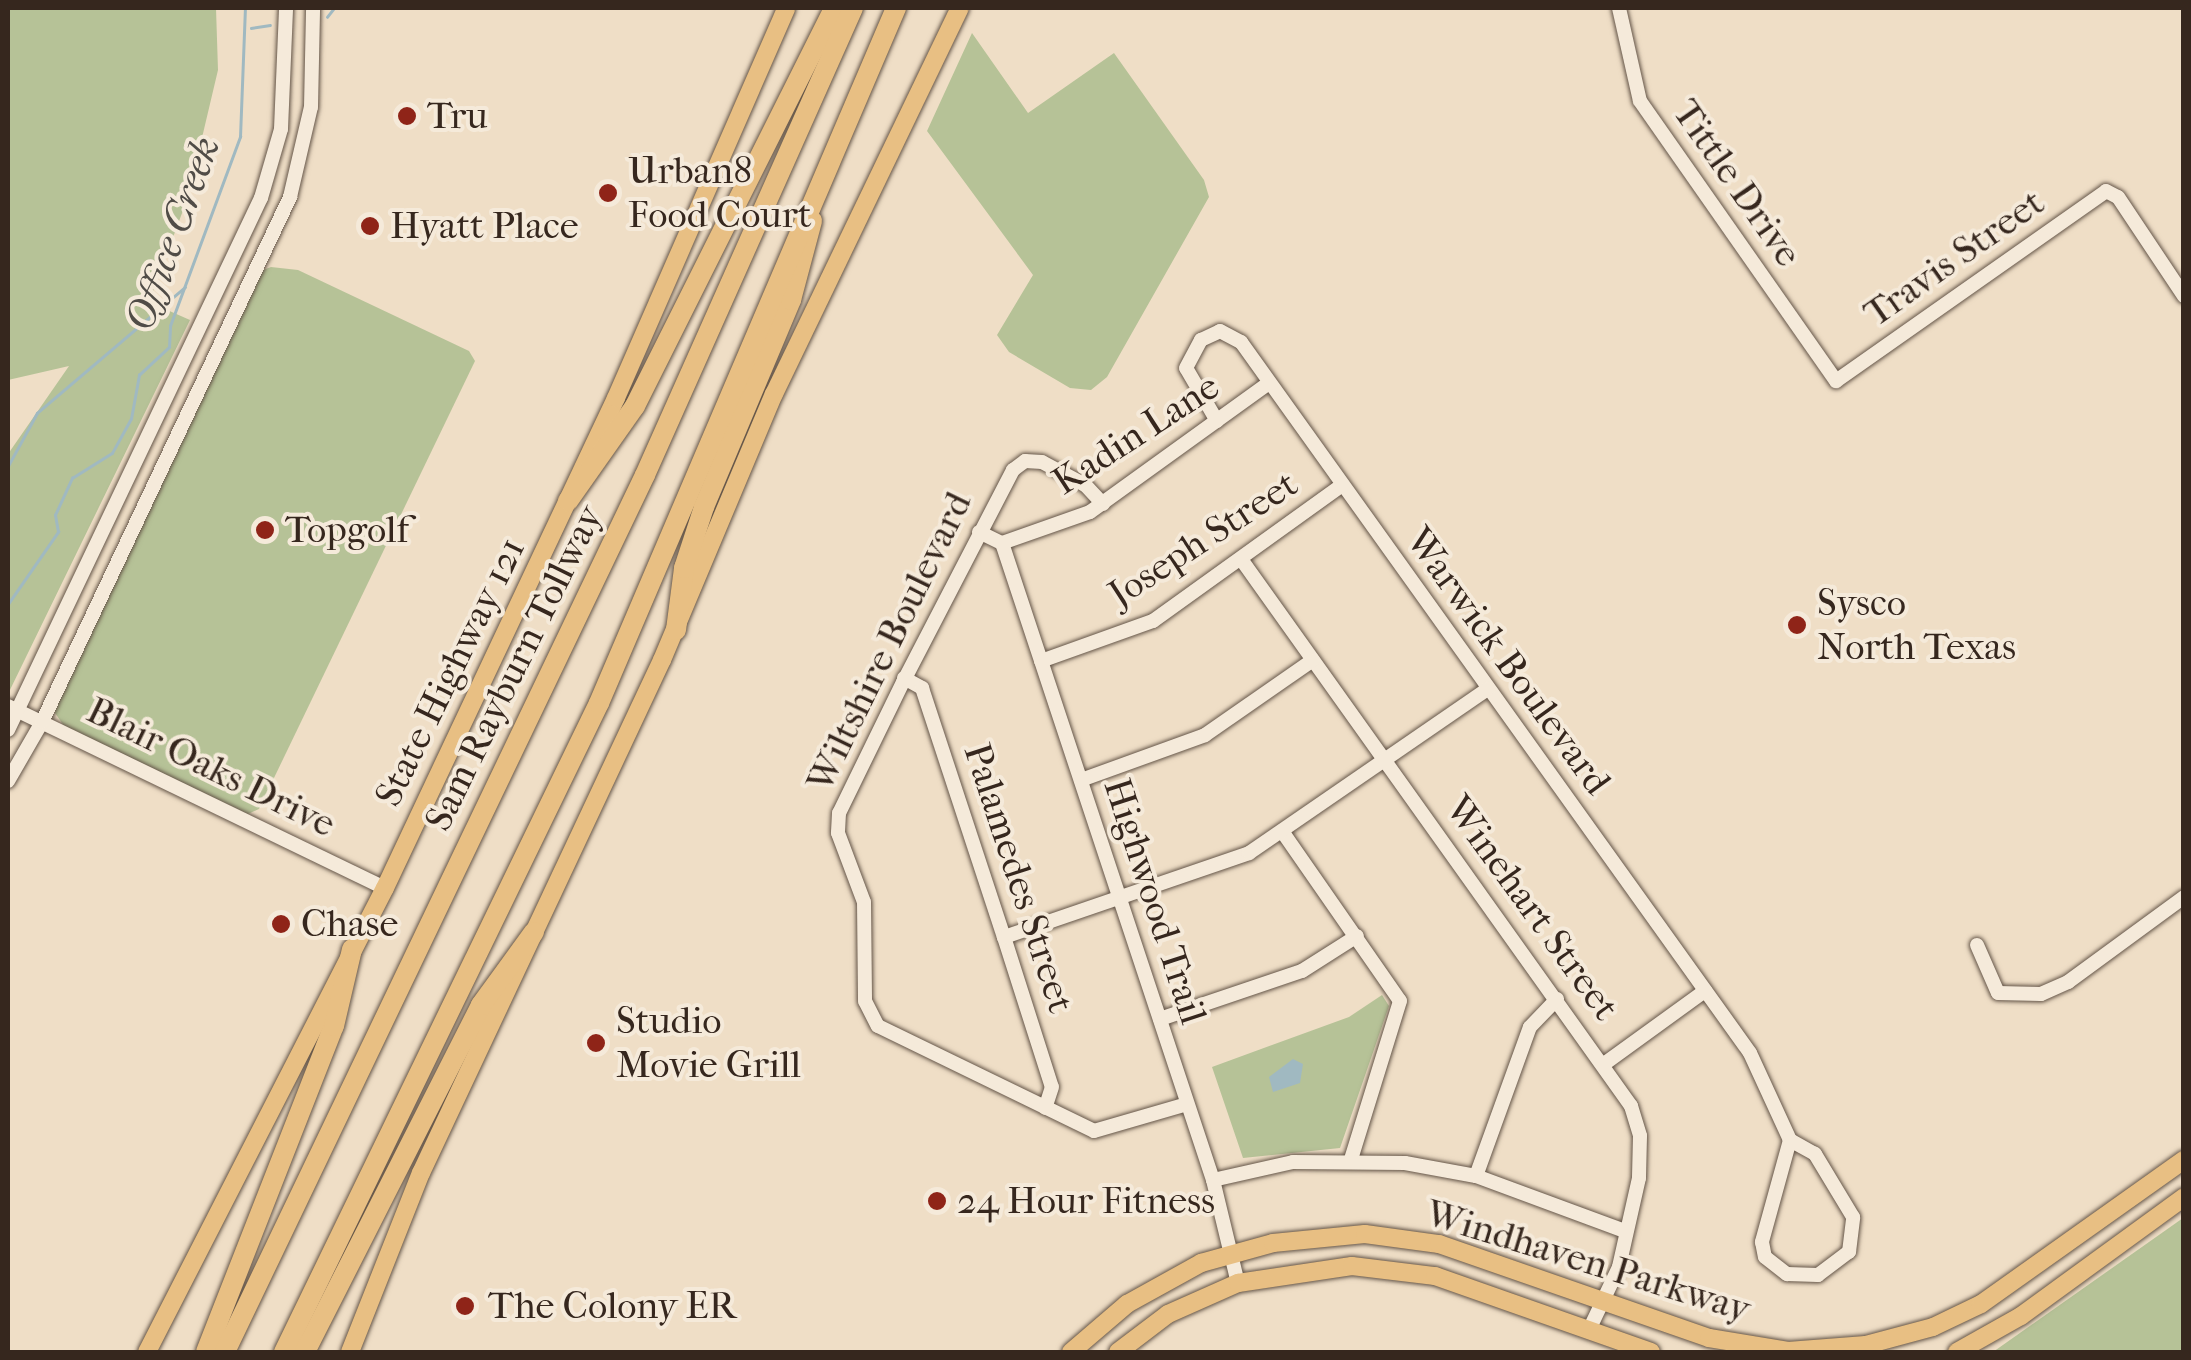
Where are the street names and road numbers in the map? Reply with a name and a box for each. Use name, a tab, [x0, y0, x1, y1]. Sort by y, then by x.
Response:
street label: Tittle Drive	[1663, 91, 1811, 275]
street label: Travis Street	[1855, 179, 2053, 337]
street label: Kadin Lane	[1044, 363, 1228, 505]
street label: Joseph Street	[1100, 461, 1306, 617]
street label: Wiltshire Boulevard	[797, 485, 981, 799]
street label: Sam Rayburn Tollway	[415, 498, 613, 838]
street label: Warwick Boulevard	[1396, 519, 1620, 803]
street label: State Highway 121	[365, 530, 535, 814]
street label: Blair Oaks Drive	[79, 687, 343, 847]
street label: Palamedes Street	[954, 738, 1084, 1018]
street label: Highwood Trail	[1094, 773, 1216, 1029]
street label: Winehart Street	[1435, 787, 1629, 1029]
street label: Windhaven Parkway	[1420, 1190, 1756, 1332]

